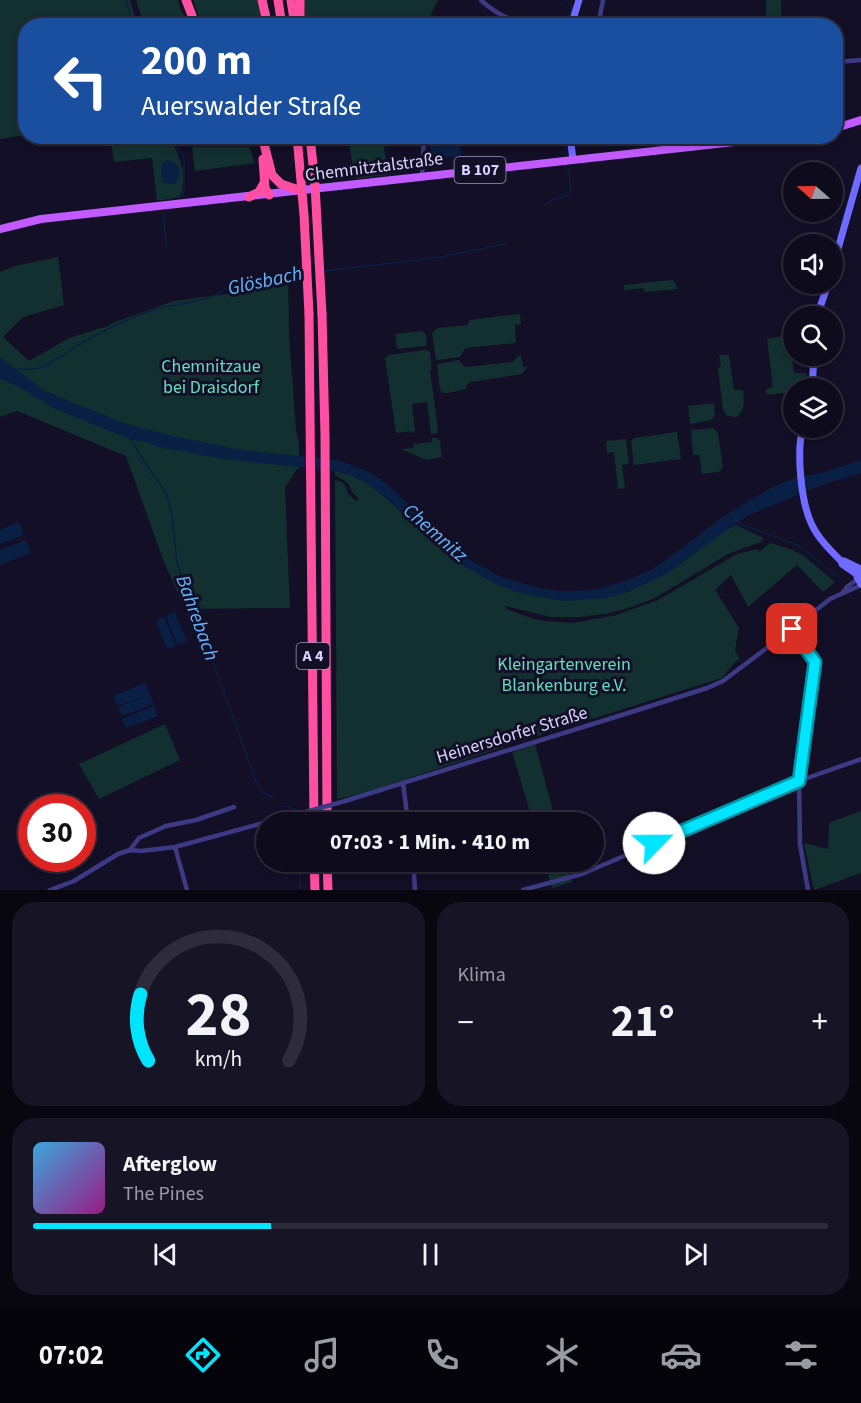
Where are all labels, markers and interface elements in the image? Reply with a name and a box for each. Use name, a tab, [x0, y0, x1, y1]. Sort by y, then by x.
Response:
text: 200 m	[141, 31, 252, 91]
icon: left	[42, 42, 120, 120]
text: Auerswalder Straße	[141, 87, 361, 126]
street label: Chemnitztalstraße	[304, 146, 444, 188]
road number: B 107	[454, 157, 506, 183]
north arrow	[783, 162, 843, 222]
map controls	[783, 162, 843, 438]
button: sound	[783, 234, 843, 294]
water label: Glösbach	[225, 259, 305, 303]
button: search	[783, 306, 843, 366]
park label: Chemnitzaue bei Draisdorf	[161, 354, 261, 400]
button: layers	[783, 378, 843, 438]
water label: Chemnitz	[397, 497, 474, 569]
water label: Bahrebach	[169, 571, 225, 665]
pin	[766, 603, 817, 654]
icon: arrive	[775, 612, 808, 645]
road number: A 4	[296, 643, 330, 669]
park label: Kleingartenverein Blankenburg e.V.	[497, 652, 631, 698]
street label: Heinersdorfer Straße	[433, 700, 591, 770]
speed limit sign: 30	[18, 794, 96, 872]
position arrow	[622, 811, 686, 875]
text: 07:03 · 1 Min. · 410 m	[330, 826, 530, 858]
text: Klima	[458, 961, 506, 989]
text: 28	[185, 971, 251, 1060]
text: 21°	[611, 990, 675, 1054]
text: −	[458, 999, 474, 1046]
text: +	[812, 999, 828, 1046]
text: km/h	[194, 1044, 242, 1075]
text: Afterglow	[123, 1148, 217, 1180]
text: The Pines	[123, 1180, 204, 1208]
icon: previous	[149, 1238, 182, 1271]
icon: pause	[414, 1238, 447, 1271]
icon: next	[679, 1238, 712, 1271]
icon: directions	[182, 1334, 224, 1376]
icon: music	[301, 1334, 343, 1376]
icon: phone	[421, 1334, 463, 1376]
icon: climate	[541, 1334, 583, 1376]
icon: car	[660, 1334, 702, 1376]
icon: filters	[780, 1334, 822, 1376]
text: 07:02	[39, 1336, 104, 1375]

